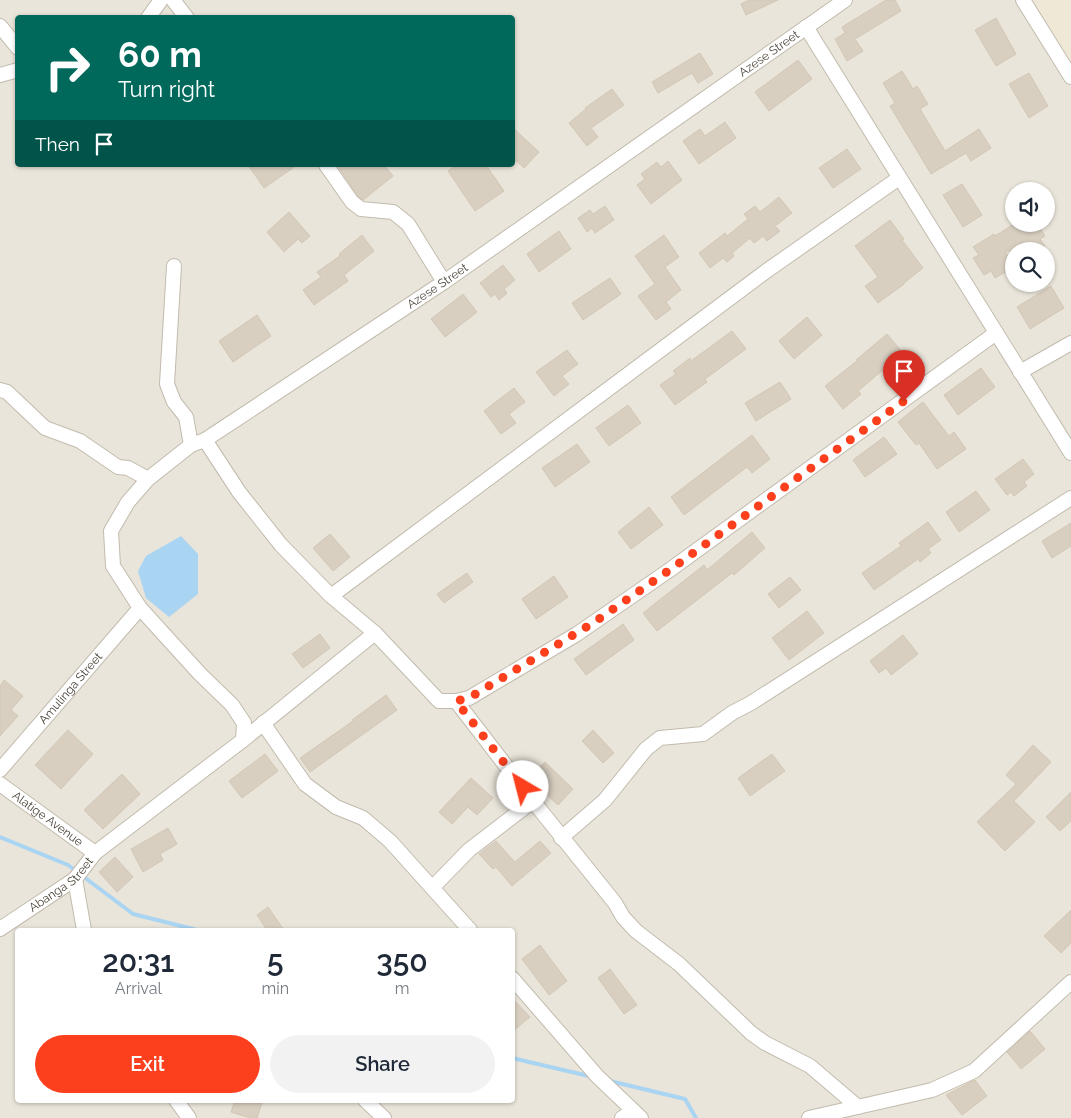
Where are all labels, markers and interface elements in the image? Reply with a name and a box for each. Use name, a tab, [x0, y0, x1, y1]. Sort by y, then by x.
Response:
street label: Azese Street	[736, 28, 802, 79]
text: 60 m	[118, 34, 202, 75]
icon: right	[35, 35, 100, 100]
text: Turn right	[118, 76, 215, 102]
icon: arrive	[90, 130, 118, 158]
text: Then	[35, 133, 80, 155]
map controls	[1005, 182, 1055, 292]
button: sound	[1005, 182, 1055, 232]
button: search	[1005, 242, 1055, 292]
street label: Azese Street	[404, 261, 470, 311]
pin	[883, 350, 925, 401]
icon: arrive	[890, 357, 918, 385]
street label: Amulinga Street	[36, 650, 105, 727]
position arrow	[496, 760, 548, 812]
street label: Alatige Avenue	[10, 788, 86, 849]
street label: Abanga Street	[26, 854, 96, 915]
text: 20:31	[102, 944, 174, 979]
text: 5	[267, 944, 284, 979]
text: 350	[376, 944, 428, 979]
text: Arrival	[115, 979, 162, 998]
text: min	[262, 979, 289, 998]
text: m	[395, 979, 409, 998]
button: Exit	[35, 1035, 260, 1093]
button: Share	[270, 1035, 495, 1093]

